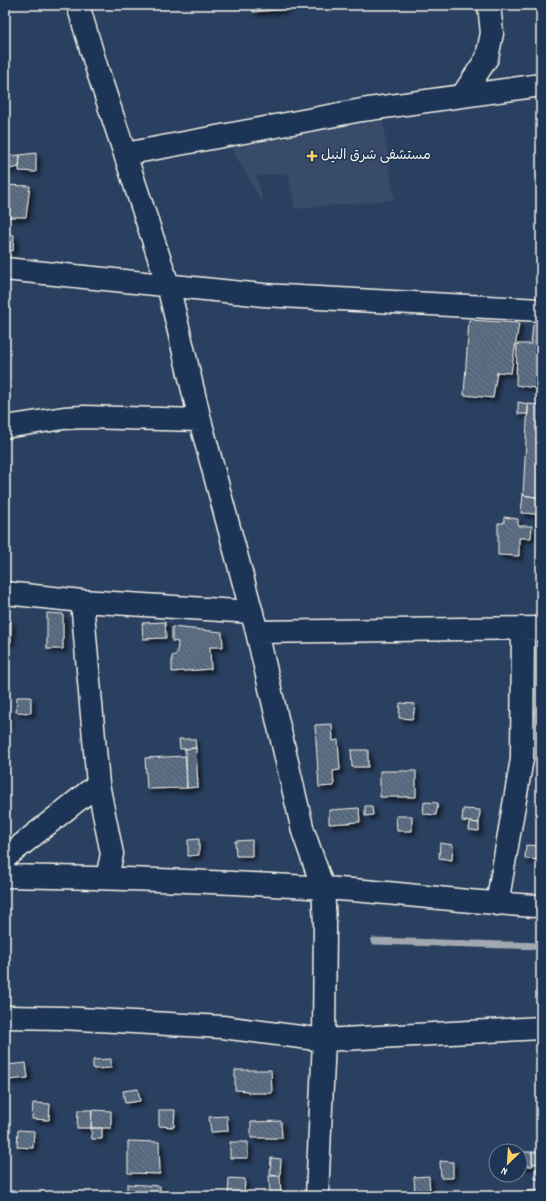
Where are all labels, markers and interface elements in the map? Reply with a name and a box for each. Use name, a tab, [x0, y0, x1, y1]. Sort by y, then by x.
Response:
place label: مستشفى شرق النيل	[321, 146, 431, 166]
marker: مستشفى شرق النيل	[306, 150, 318, 162]
north arrow	[488, 1143, 528, 1183]
text: N	[498, 1162, 510, 1179]

